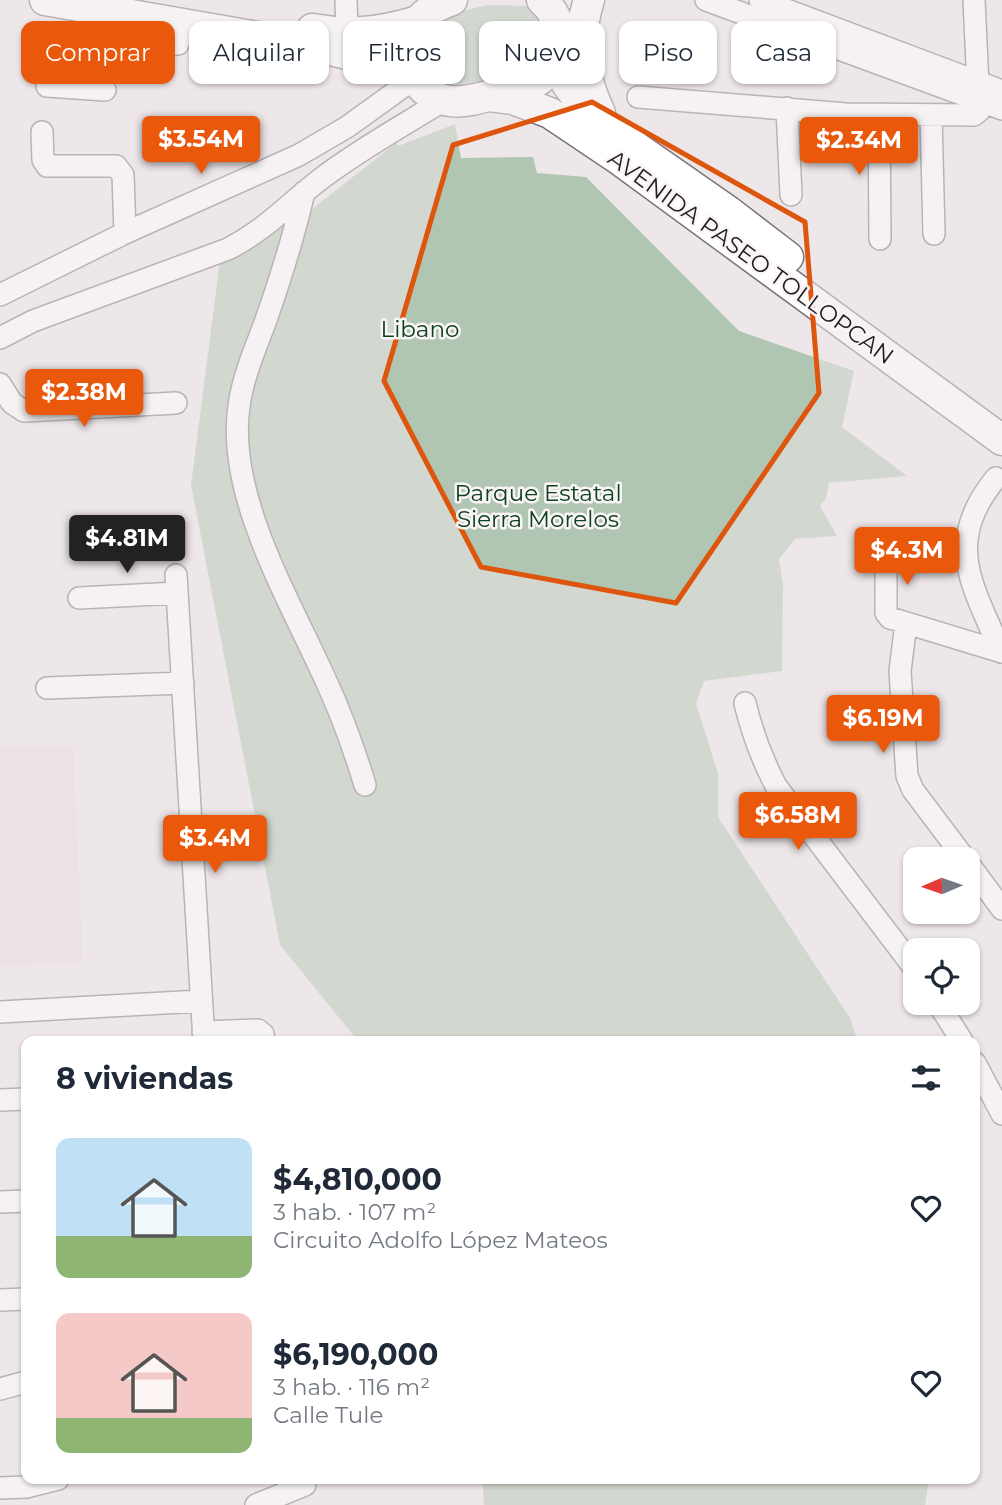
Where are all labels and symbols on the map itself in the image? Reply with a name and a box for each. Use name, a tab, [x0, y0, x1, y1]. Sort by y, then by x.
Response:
pin: $3.54M	[144, 116, 258, 176]
pin: $2.34M	[802, 118, 916, 177]
street label: AVENIDA PASEO TOLLOPCAN	[603, 144, 899, 370]
park label: Libano	[381, 315, 459, 343]
pin: $2.38M	[27, 370, 141, 429]
park label: Parque Estatal Sierra Morelos	[454, 479, 622, 533]
pin: $4.81M	[70, 516, 184, 575]
pin: $4.3M	[858, 528, 956, 587]
pin: $6.19M	[826, 696, 940, 755]
pin: $6.58M	[741, 792, 855, 852]
pin: $3.4M	[166, 816, 264, 875]
north arrow	[903, 847, 980, 924]

